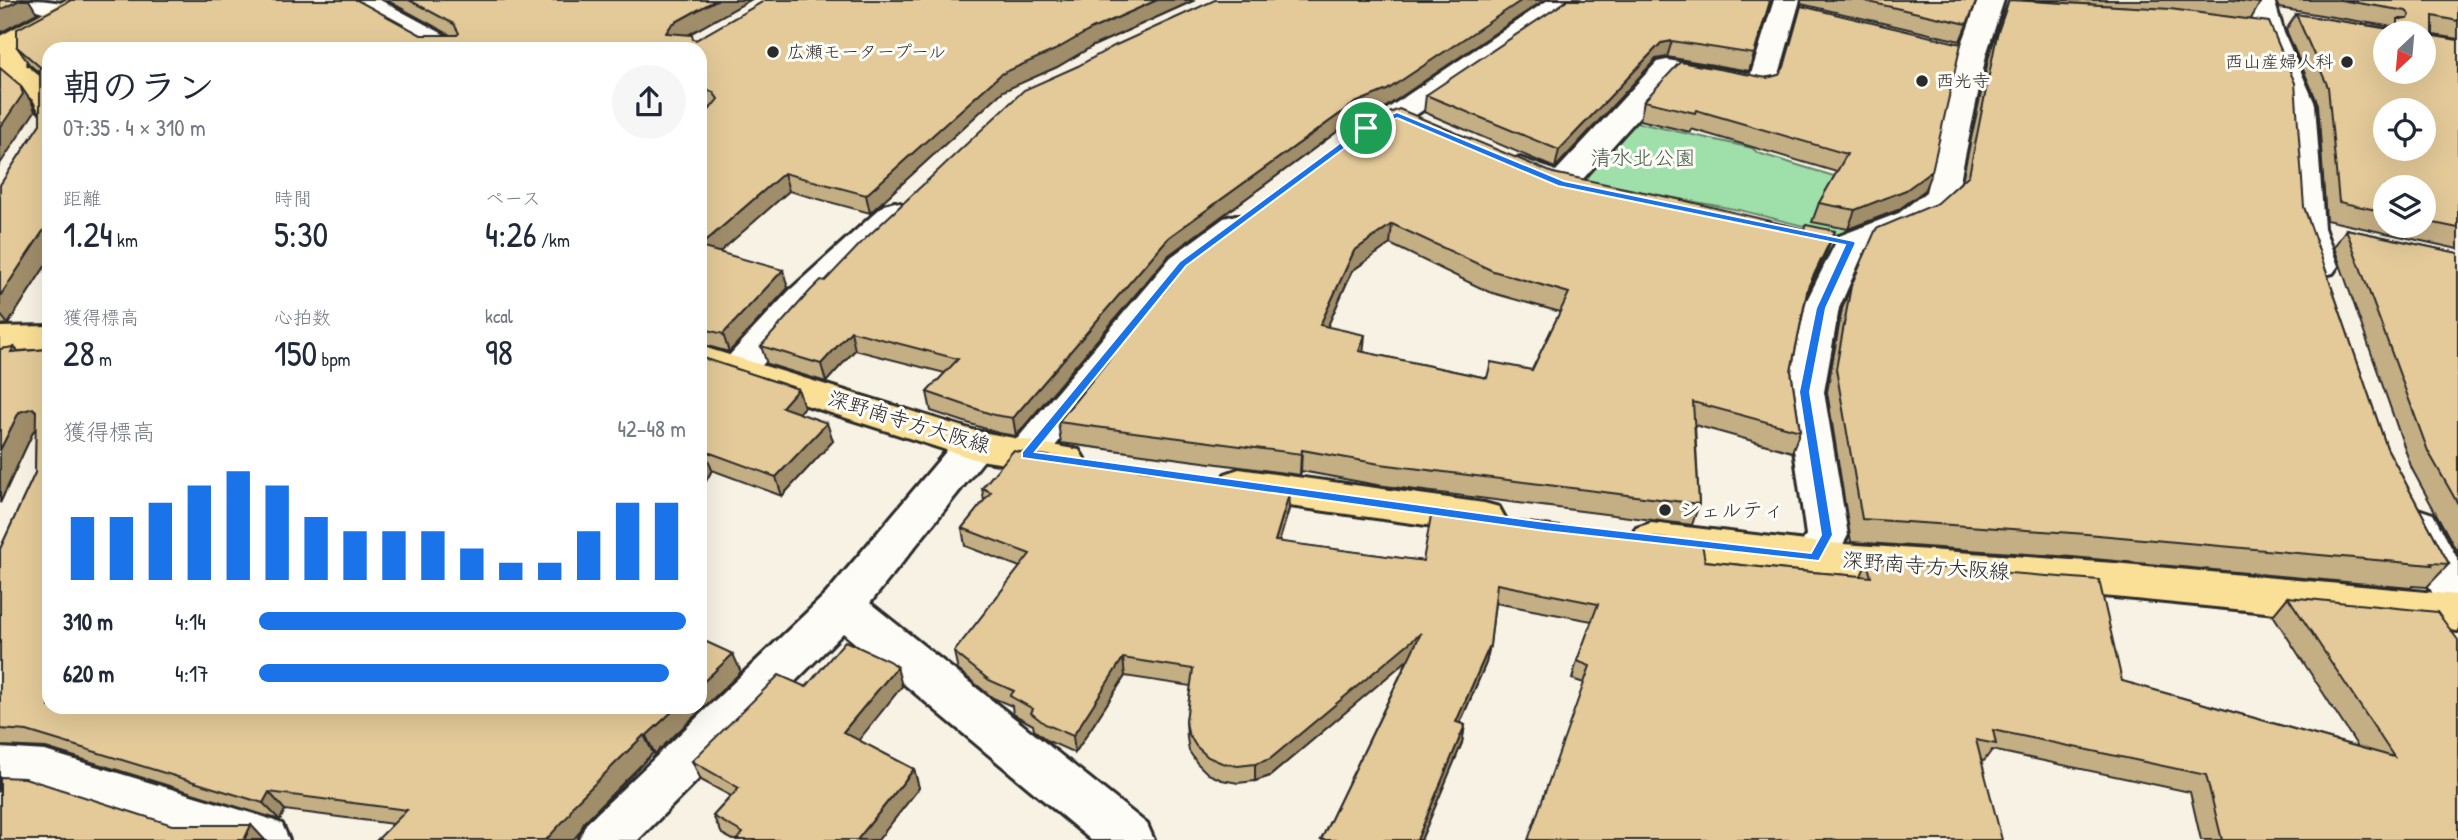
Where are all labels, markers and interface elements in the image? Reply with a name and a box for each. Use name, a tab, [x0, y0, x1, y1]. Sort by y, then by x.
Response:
north arrow	[2373, 21, 2436, 84]
map controls	[2373, 21, 2436, 238]
place label: 広瀬モータープール	[787, 39, 946, 64]
marker: 広瀬モータープール	[765, 44, 781, 60]
place label: 西山産婦人科	[2225, 49, 2333, 74]
marker: 西山産婦人科	[2339, 54, 2355, 70]
text: 朝のラン	[63, 60, 215, 112]
button: share	[612, 65, 686, 139]
place label: 西光寺	[1936, 68, 1990, 93]
marker: 西光寺	[1914, 73, 1930, 89]
pin	[1336, 98, 1396, 158]
button: locate	[2373, 98, 2436, 161]
icon: arrive	[1347, 109, 1385, 147]
text: 07:35 · 4 × 310 m	[63, 112, 206, 143]
park label: 清水北公園	[1591, 143, 1696, 172]
button: layers	[2373, 175, 2436, 238]
text: 距離	[63, 185, 101, 211]
text: 時間	[274, 185, 312, 211]
text: ペース	[485, 185, 541, 211]
text: 1.24	[63, 211, 113, 258]
text: 5:30	[274, 211, 328, 258]
text: 4:26	[485, 211, 537, 258]
text: km	[113, 227, 138, 253]
text: /km	[537, 227, 570, 253]
text: kcal	[485, 303, 513, 329]
text: 獲得標高	[63, 304, 139, 330]
text: 心拍数	[274, 304, 331, 330]
text: 98	[485, 329, 513, 376]
text: 28	[63, 330, 95, 377]
text: 150	[274, 330, 317, 377]
text: m	[95, 346, 112, 372]
text: bpm	[317, 346, 350, 372]
street label: 深野南寺方大阪線	[825, 383, 994, 460]
text: 42–48 m	[617, 413, 686, 444]
text: 獲得標高	[63, 416, 155, 447]
place label: シェルティ	[1679, 495, 1784, 524]
marker: シェルティ	[1657, 502, 1673, 518]
street label: 深野南寺方大阪線	[1841, 545, 2011, 586]
text: 310 m	[63, 606, 113, 637]
text: 4:14	[175, 606, 206, 637]
text: 620 m	[63, 658, 114, 689]
text: 4:17	[175, 658, 209, 689]

